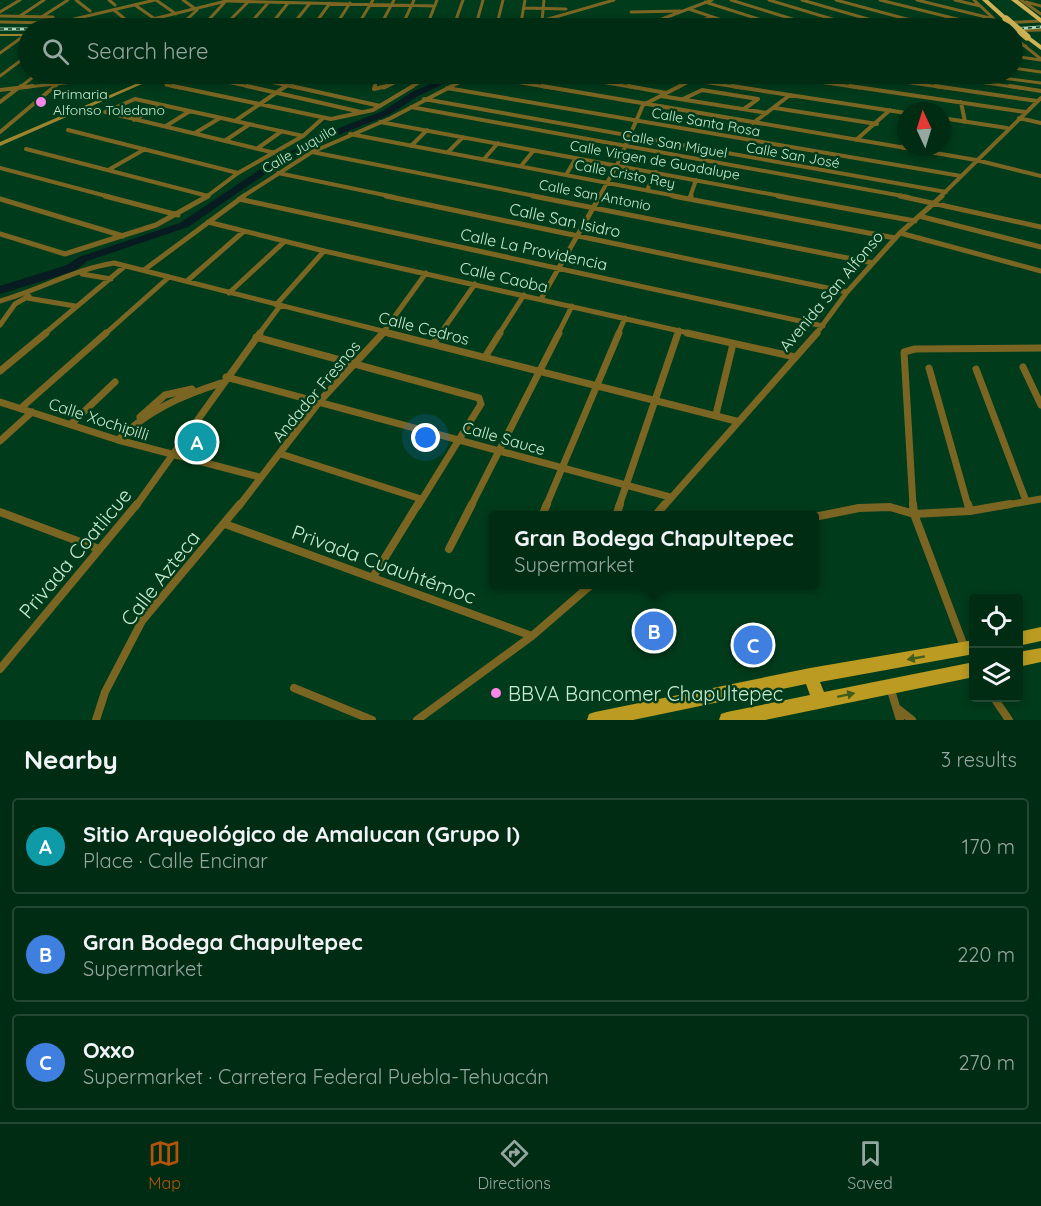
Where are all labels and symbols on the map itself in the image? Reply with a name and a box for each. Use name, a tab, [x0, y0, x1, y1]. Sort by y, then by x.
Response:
place label: Primaria Alfonso Toledano	[53, 85, 165, 119]
marker: Primaria Alfonso Toledano	[34, 95, 48, 109]
north arrow	[897, 102, 951, 156]
street label: Calle Santa Rosa	[650, 104, 762, 140]
street label: Calle Juquila	[259, 121, 339, 177]
street label: Calle San Miguel	[621, 126, 729, 162]
street label: Calle Virgen de Guadalupe	[569, 136, 741, 184]
street label: Calle San José	[745, 138, 841, 172]
street label: Calle Cristo Rey	[573, 155, 677, 193]
street label: Calle San Antonio	[537, 175, 653, 215]
street label: Calle San Isidro	[508, 198, 622, 242]
street label: Calle La Providencia	[459, 224, 609, 274]
street label: Avenida San Alfonso	[775, 227, 887, 355]
street label: Calle Caoba	[458, 257, 550, 297]
street label: Calle Cedros	[376, 307, 472, 349]
street label: Andador Fresnos	[268, 336, 364, 446]
street label: Calle Xochipilli	[46, 393, 152, 445]
street label: Calle Sauce	[460, 417, 548, 459]
pin: A	[178, 420, 216, 464]
your location	[411, 423, 440, 452]
street label: Privada Coatlicue	[13, 483, 137, 623]
street label: Privada Cuauhtémoc	[289, 519, 479, 609]
street label: Calle Azteca	[115, 525, 205, 631]
pin: B	[634, 608, 674, 654]
pin: C	[734, 622, 772, 668]
one-way arrow	[906, 654, 925, 663]
place label: BBVA Bancomer Chapultepec	[508, 681, 783, 706]
marker: BBVA Bancomer Chapultepec	[489, 686, 503, 700]
one-way arrow	[837, 690, 856, 699]

